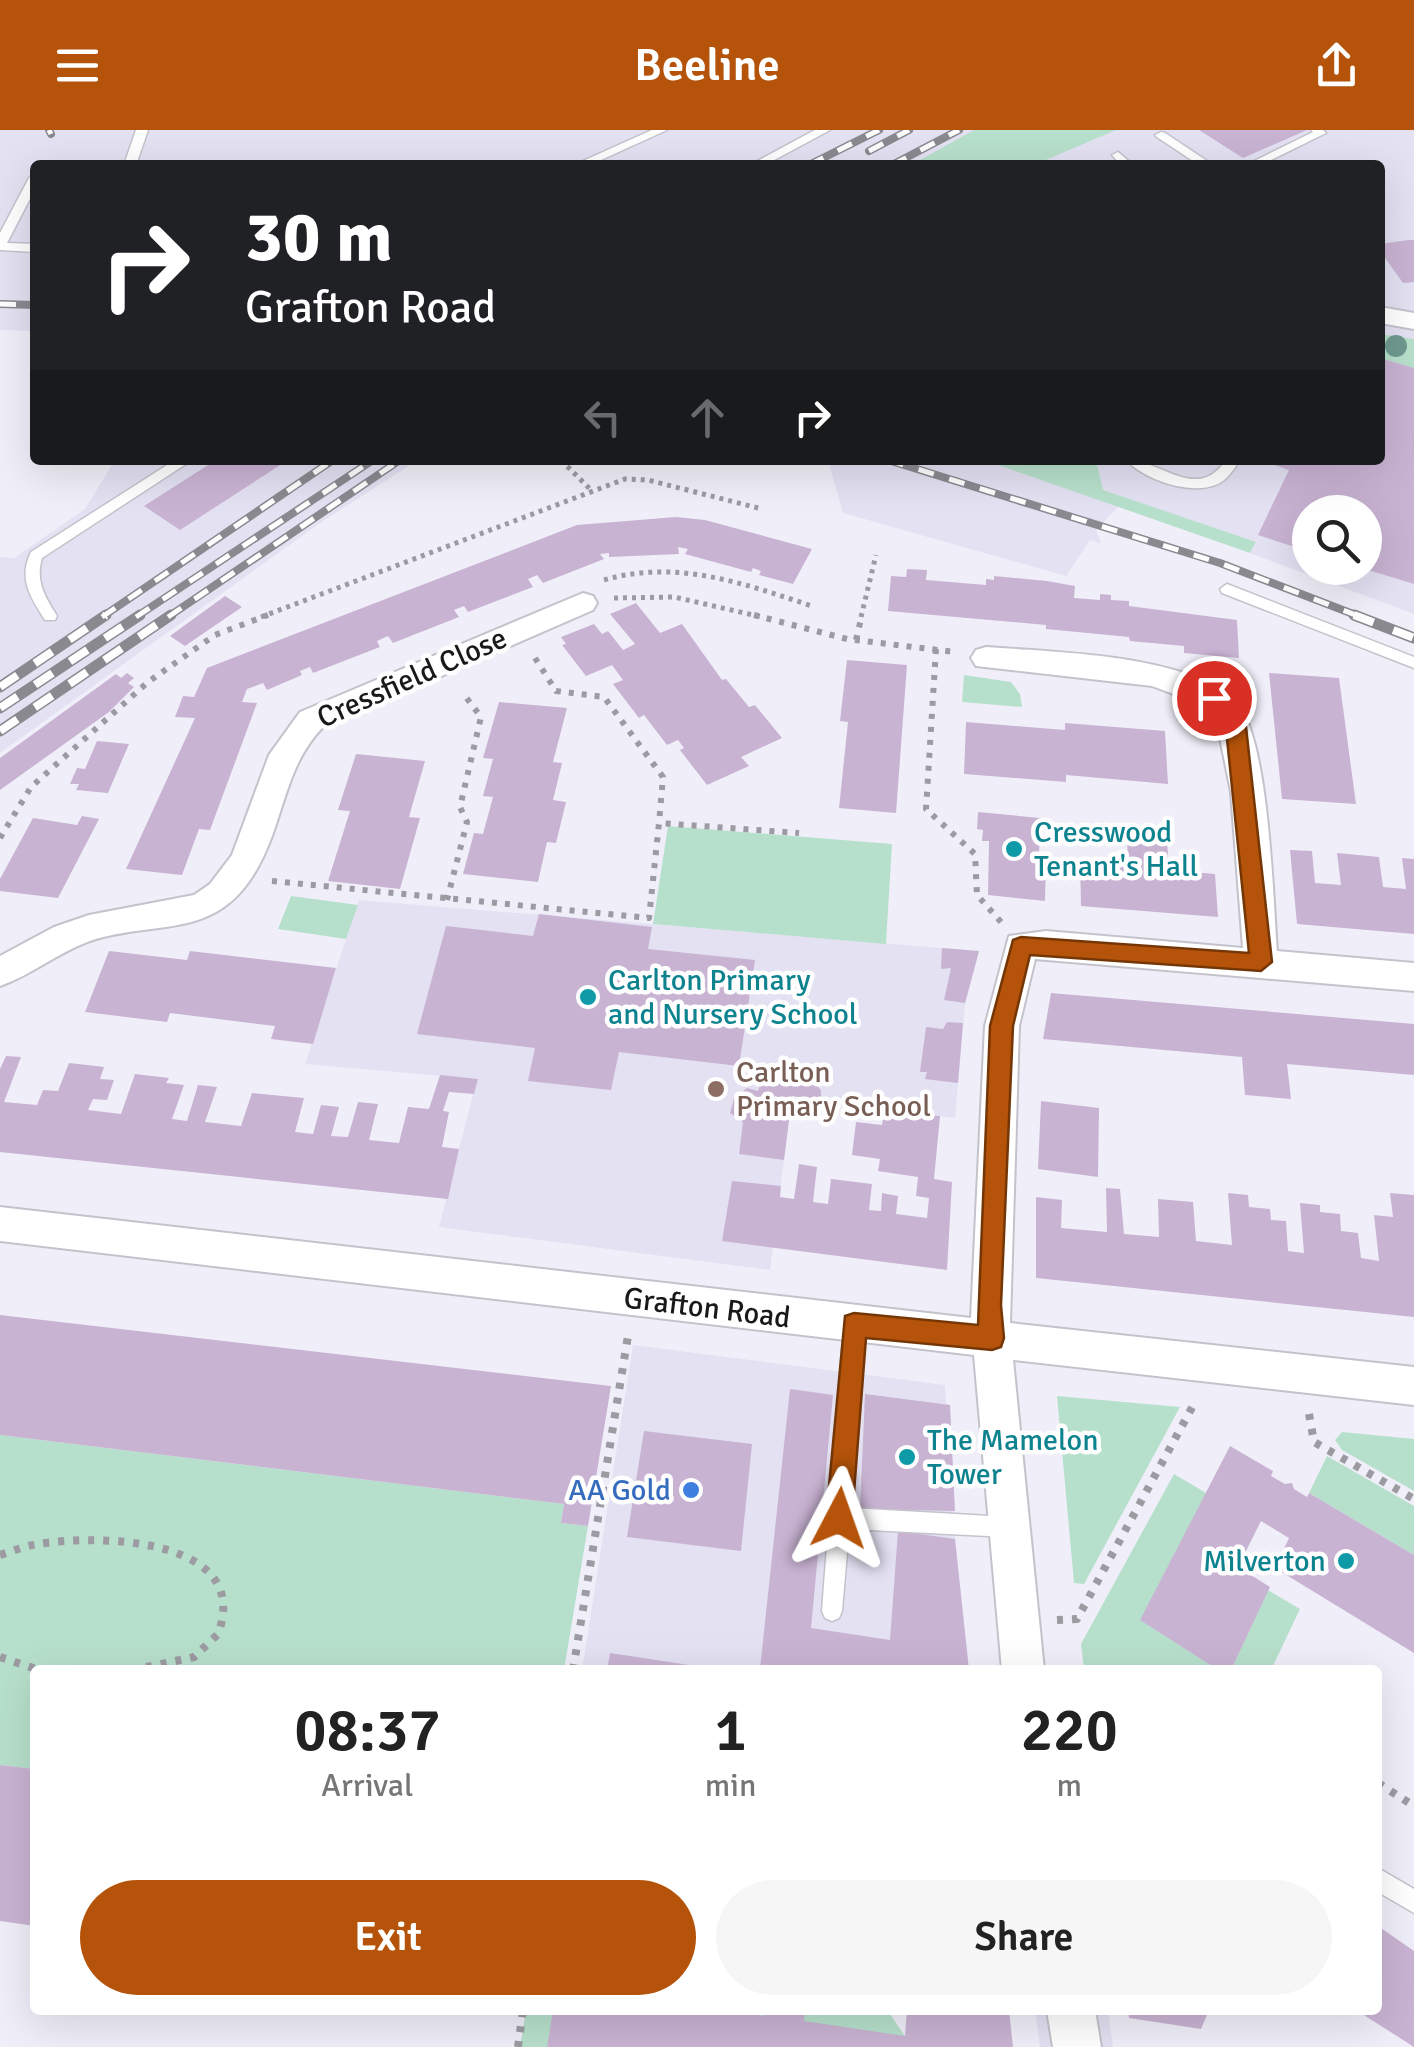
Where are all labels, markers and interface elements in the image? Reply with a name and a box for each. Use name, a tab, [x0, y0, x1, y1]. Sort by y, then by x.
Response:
icon: menu	[50, 38, 105, 93]
text: Beeline	[634, 38, 780, 93]
icon: share	[1309, 38, 1364, 93]
text: 30 m	[245, 194, 393, 280]
icon: right	[80, 200, 210, 330]
text: Grafton Road	[245, 280, 496, 335]
icon: left	[575, 390, 630, 445]
icon: ahead	[680, 390, 735, 445]
icon: right	[785, 390, 840, 445]
map controls	[1292, 495, 1382, 585]
button: search	[1292, 495, 1382, 585]
street label: Cressfield Close	[311, 620, 513, 736]
pin	[1172, 656, 1257, 741]
icon: arrive	[1187, 671, 1242, 726]
place label: Cresswood Tenant's Hall	[1034, 814, 1198, 885]
marker: Cresswood Tenant's Hall	[1003, 838, 1025, 860]
place label: Carlton Primary and Nursery School	[608, 962, 858, 1033]
marker: Carlton Primary and Nursery School	[577, 986, 599, 1008]
place label: Carlton Primary School	[736, 1054, 931, 1125]
marker: Carlton Primary School	[705, 1078, 727, 1100]
street label: Grafton Road	[622, 1279, 792, 1337]
place label: The Mamelon Tower	[927, 1422, 1099, 1493]
marker: The Mamelon Tower	[896, 1446, 918, 1468]
position arrow	[787, 1466, 891, 1570]
place label: AA Gold	[568, 1472, 671, 1509]
marker: AA Gold	[680, 1479, 702, 1501]
place label: Milverton	[1203, 1543, 1326, 1580]
marker: Milverton	[1335, 1550, 1357, 1572]
text: 08:37	[294, 1694, 441, 1768]
text: 1	[714, 1694, 747, 1768]
text: 220	[1021, 1694, 1118, 1768]
text: Arrival	[321, 1766, 414, 1805]
text: min	[705, 1766, 756, 1805]
text: m	[1056, 1766, 1082, 1805]
button: Exit	[80, 1880, 696, 1995]
button: Share	[716, 1880, 1332, 1995]

